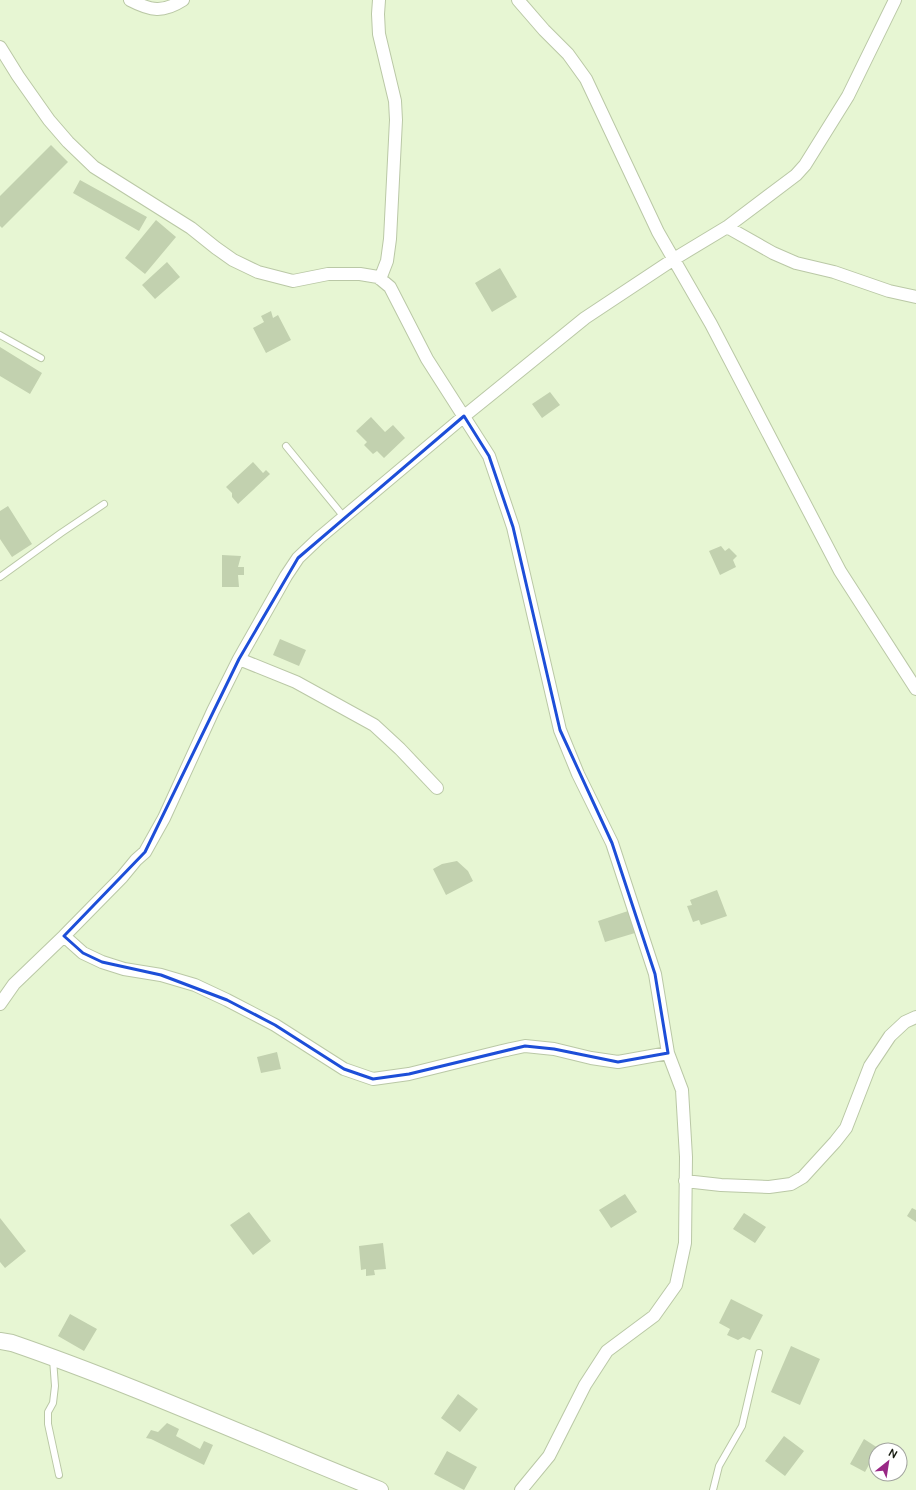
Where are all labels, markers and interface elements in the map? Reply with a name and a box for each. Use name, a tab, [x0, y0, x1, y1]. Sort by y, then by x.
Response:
north arrow	[868, 1442, 908, 1482]
text: N	[886, 1446, 900, 1461]

